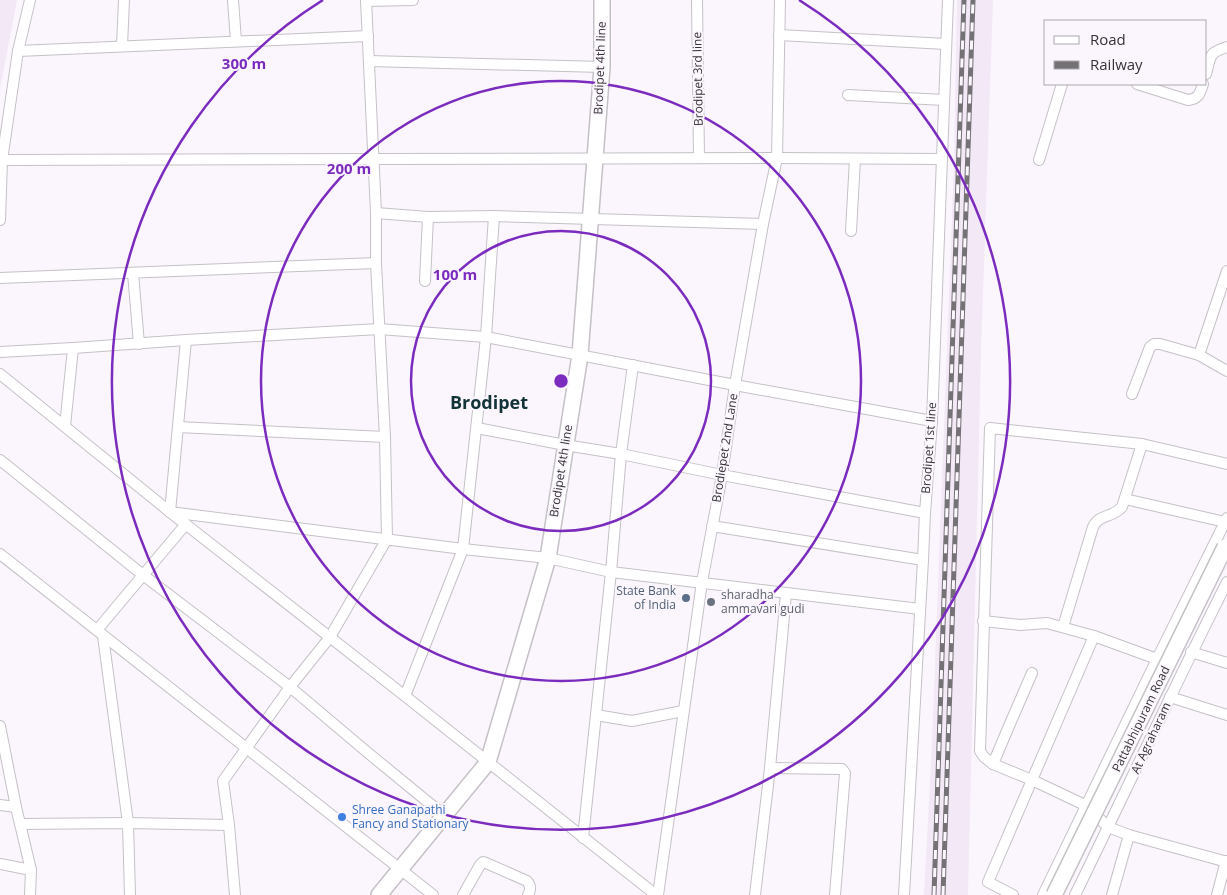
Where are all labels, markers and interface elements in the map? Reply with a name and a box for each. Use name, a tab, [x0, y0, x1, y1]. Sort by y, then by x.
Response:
legend	[1044, 20, 1207, 85]
street label: Brodipet 4th line	[589, 21, 610, 115]
text: Road	[1090, 29, 1126, 49]
street label: Brodipet 3rd line	[688, 32, 707, 126]
text: 300 m	[222, 53, 266, 73]
text: Railway	[1090, 54, 1143, 74]
text: 200 m	[327, 158, 371, 178]
text: 100 m	[433, 264, 477, 284]
centre of rings	[552, 372, 570, 390]
district label: Brodipet	[450, 390, 528, 414]
street label: Brodiepet 2nd Lane	[707, 392, 742, 504]
street label: Brodipet 1st line	[917, 401, 940, 494]
street label: Brodipet 4th line	[545, 423, 576, 518]
place label: State Bank of India	[616, 582, 677, 613]
place label: sharadha ammavari gudi	[721, 586, 805, 617]
marker: State Bank of India	[680, 592, 692, 604]
marker: sharadha ammavari gudi	[705, 596, 717, 608]
street label: Pattabhipuram Road	[1107, 663, 1174, 775]
street label: At Agraharam	[1126, 699, 1175, 776]
place label: Shree Ganapathi Fancy and Stationary	[352, 801, 470, 832]
marker: Shree Ganapathi Fancy and Stationary	[336, 811, 348, 823]

